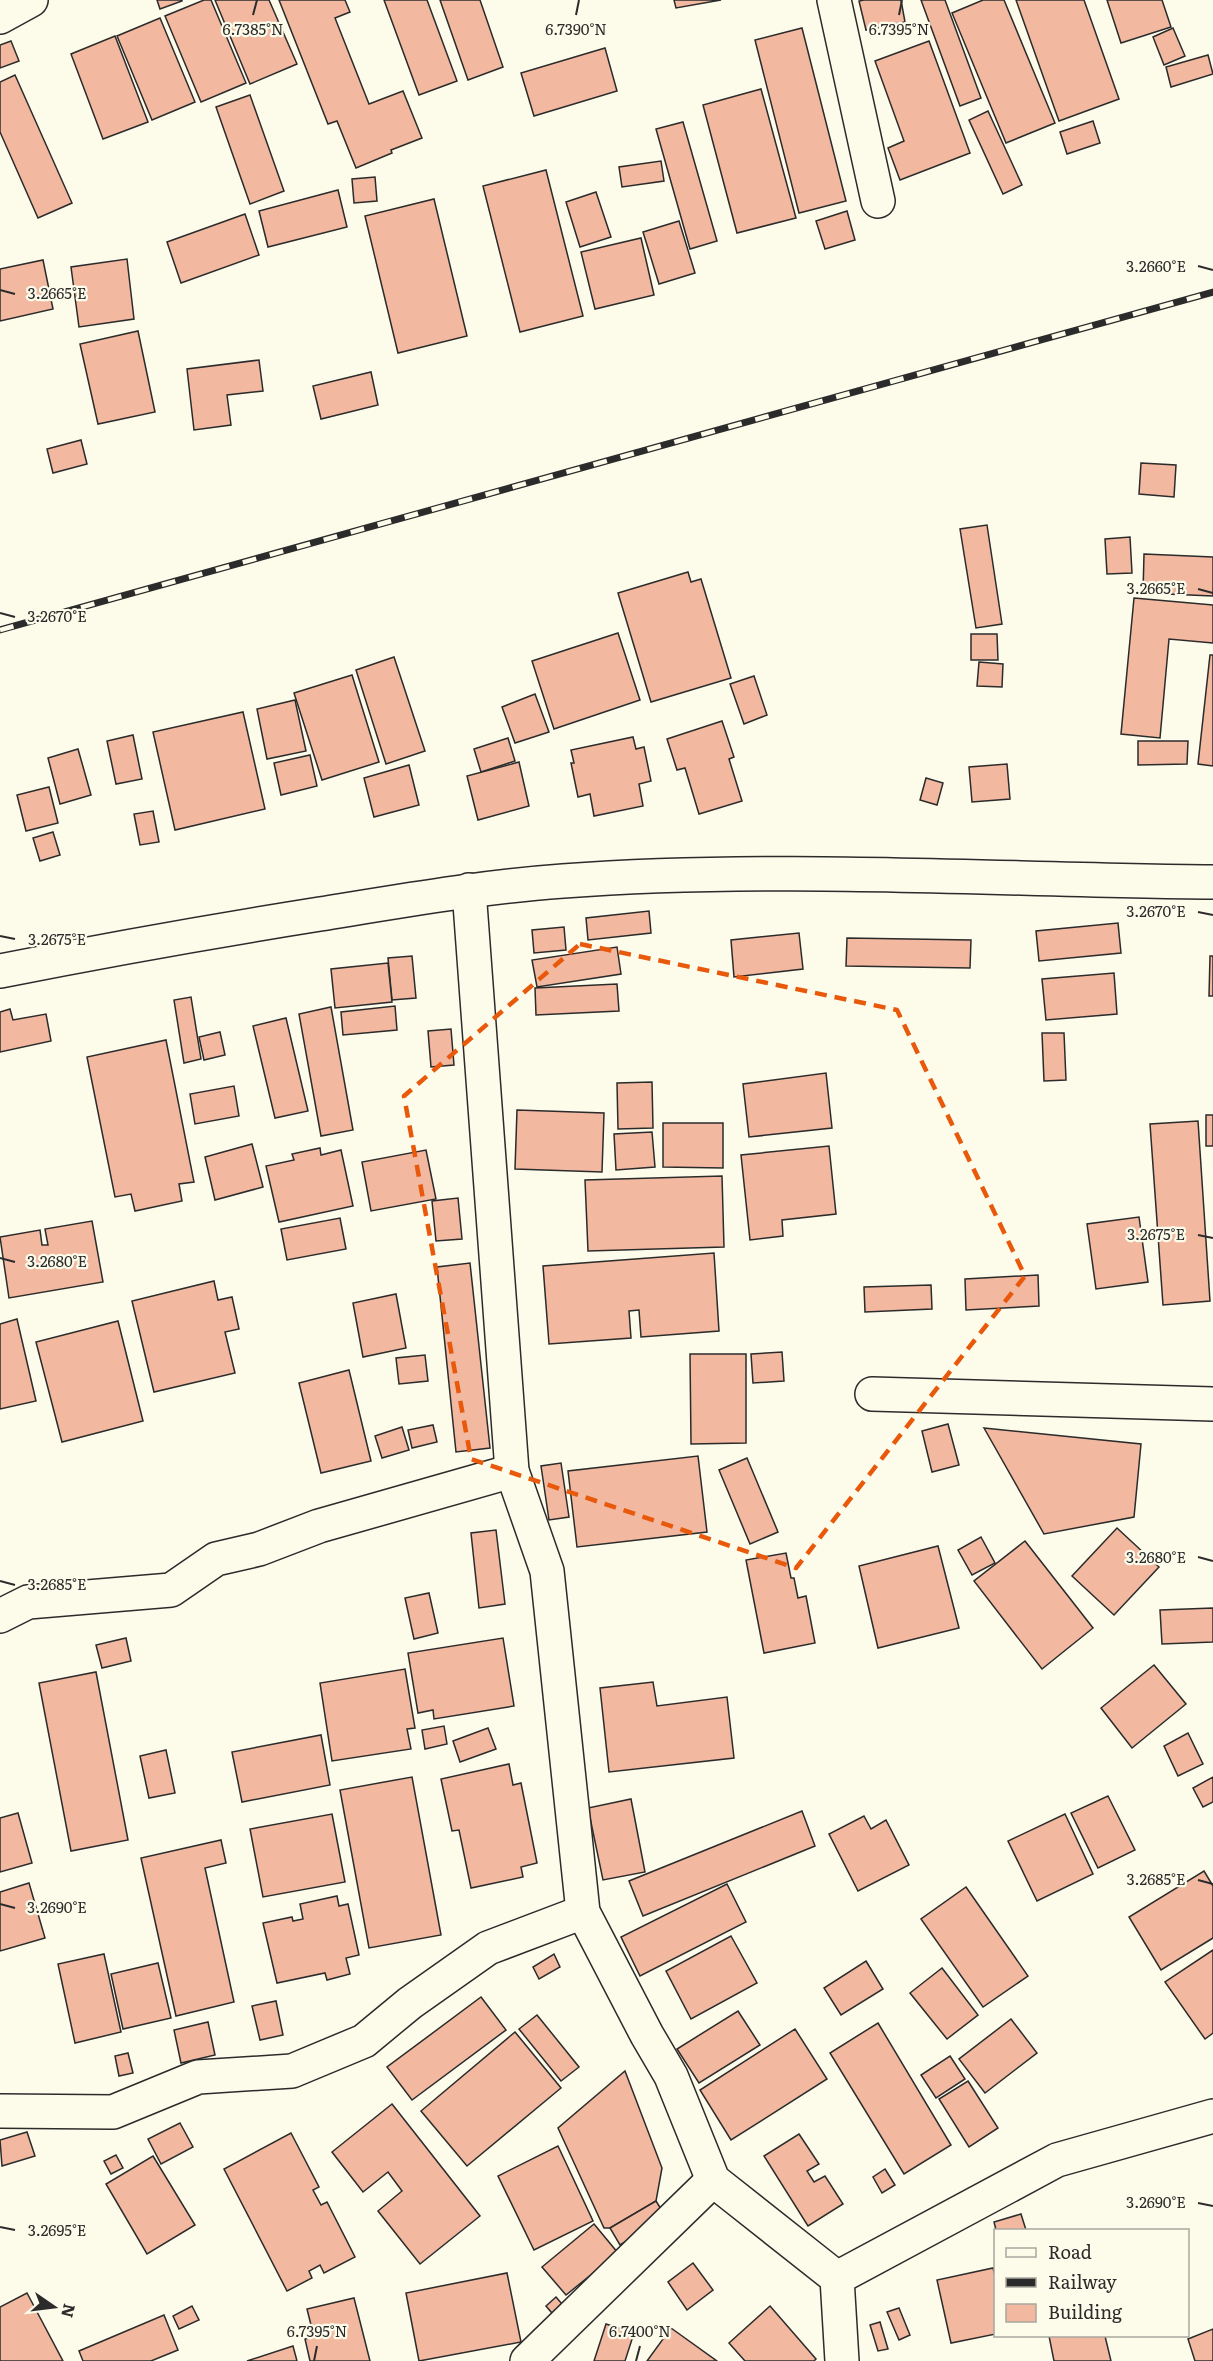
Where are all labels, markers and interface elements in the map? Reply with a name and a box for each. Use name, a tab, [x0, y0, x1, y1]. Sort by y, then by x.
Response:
text: 6.7385°N	[222, 17, 284, 40]
text: 6.7390°N	[545, 17, 607, 40]
text: 6.7395°N	[869, 17, 929, 40]
text: 3.2660°E	[1126, 254, 1186, 277]
text: 3.2665°E	[28, 281, 86, 304]
text: 3.2665°E	[1127, 576, 1185, 599]
text: 3.2670°E	[27, 604, 87, 627]
text: 3.2670°E	[1126, 899, 1186, 922]
text: 3.2675°E	[28, 927, 86, 950]
text: 3.2675°E	[1127, 1222, 1185, 1245]
text: 3.2680°E	[27, 1249, 87, 1272]
text: 3.2680°E	[1126, 1545, 1186, 1568]
text: 3.2685°E	[27, 1572, 87, 1595]
text: 3.2685°E	[1126, 1867, 1186, 1890]
text: 3.2690°E	[27, 1895, 87, 1918]
text: 3.2690°E	[1126, 2190, 1186, 2213]
text: 3.2695°E	[28, 2218, 86, 2241]
legend	[994, 2229, 1189, 2337]
text: Road	[1048, 2238, 1092, 2265]
text: Railway	[1048, 2268, 1117, 2295]
north arrow	[24, 2277, 84, 2337]
text: Building	[1048, 2298, 1123, 2325]
text: N	[56, 2301, 83, 2320]
text: 6.7395°N	[287, 2319, 347, 2342]
text: 6.7400°N	[609, 2319, 671, 2342]

